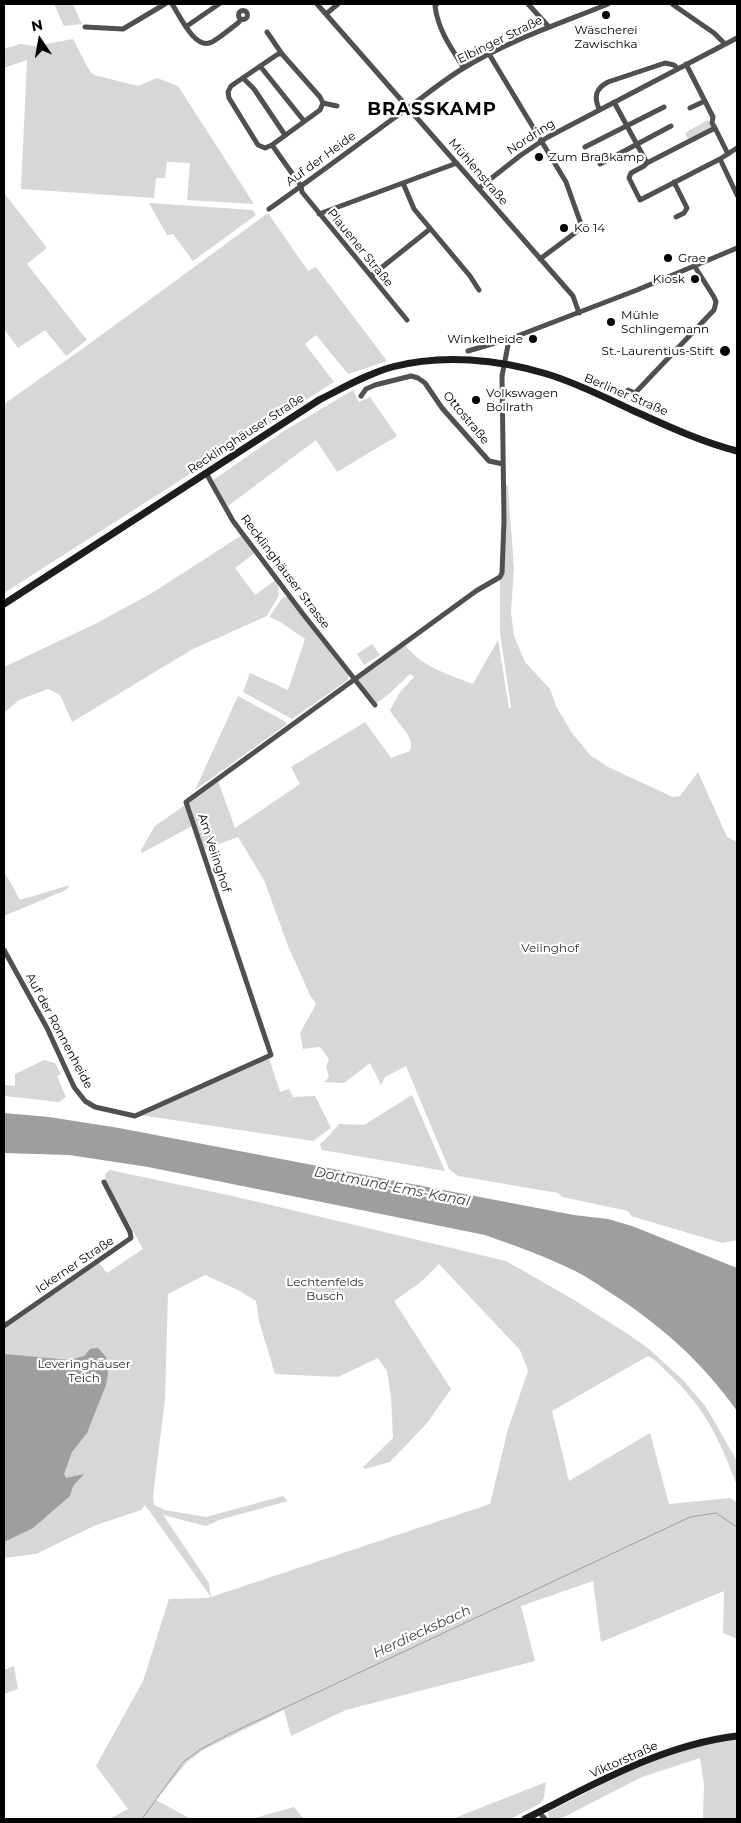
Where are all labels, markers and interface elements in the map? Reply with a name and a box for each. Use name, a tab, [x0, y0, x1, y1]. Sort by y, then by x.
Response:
marker: Wäscherei Zawischka	[600, 9, 612, 21]
street label: Elbinger Straße	[455, 13, 545, 67]
north arrow	[15, 15, 65, 65]
text: N	[29, 15, 44, 35]
place label: Wäscherei Zawischka	[574, 23, 638, 51]
district label: BRASSKAMP	[366, 99, 498, 121]
street label: Nordring	[504, 116, 558, 158]
street label: Auf der Heide	[283, 129, 359, 189]
street label: Mühlenstraße	[445, 136, 511, 208]
place label: Zum Braßkamp	[549, 150, 644, 164]
marker: Zum Braßkamp	[533, 151, 545, 163]
street label: Plauener Straße	[324, 206, 396, 290]
place label: Kö 14	[574, 221, 605, 235]
marker: Kö 14	[558, 222, 570, 234]
place label: Grae	[678, 251, 706, 265]
marker: Grae	[662, 252, 674, 264]
place label: Kiosk	[653, 272, 685, 286]
marker: Kiosk	[689, 273, 701, 285]
place label: Mühle Schlingemann	[621, 308, 709, 336]
marker: Mühle Schlingemann	[605, 316, 617, 328]
place label: Winkelheide	[447, 332, 523, 346]
marker: Winkelheide	[527, 333, 539, 345]
place label: St.-Laurentius-Stift	[602, 344, 714, 358]
marker: St.-Laurentius-Stift	[718, 344, 732, 358]
street label: Berliner Straße	[582, 371, 670, 419]
place label: Volkswagen Bollrath	[486, 386, 558, 414]
street label: Ottostraße	[440, 389, 492, 447]
street label: Recklinghäuser Straße	[185, 391, 307, 477]
marker: Volkswagen Bollrath	[470, 394, 482, 406]
street label: Recklinghäuser Strasse	[237, 512, 333, 632]
street label: Am Veiinghof	[194, 812, 234, 894]
park label: Veiinghof	[521, 941, 579, 955]
street label: Auf der Ronnenheide	[22, 971, 96, 1091]
water label: Dortmund-Ems-Kanal	[313, 1164, 471, 1210]
street label: Ickerner Straße	[33, 1233, 117, 1297]
park label: Lechtenfelds Busch	[286, 1275, 364, 1303]
park label: Leveringhäuser Teich	[37, 1357, 131, 1385]
water label: Herdiecksbach	[370, 1602, 474, 1662]
street label: Viktorstraße	[588, 1739, 660, 1781]

